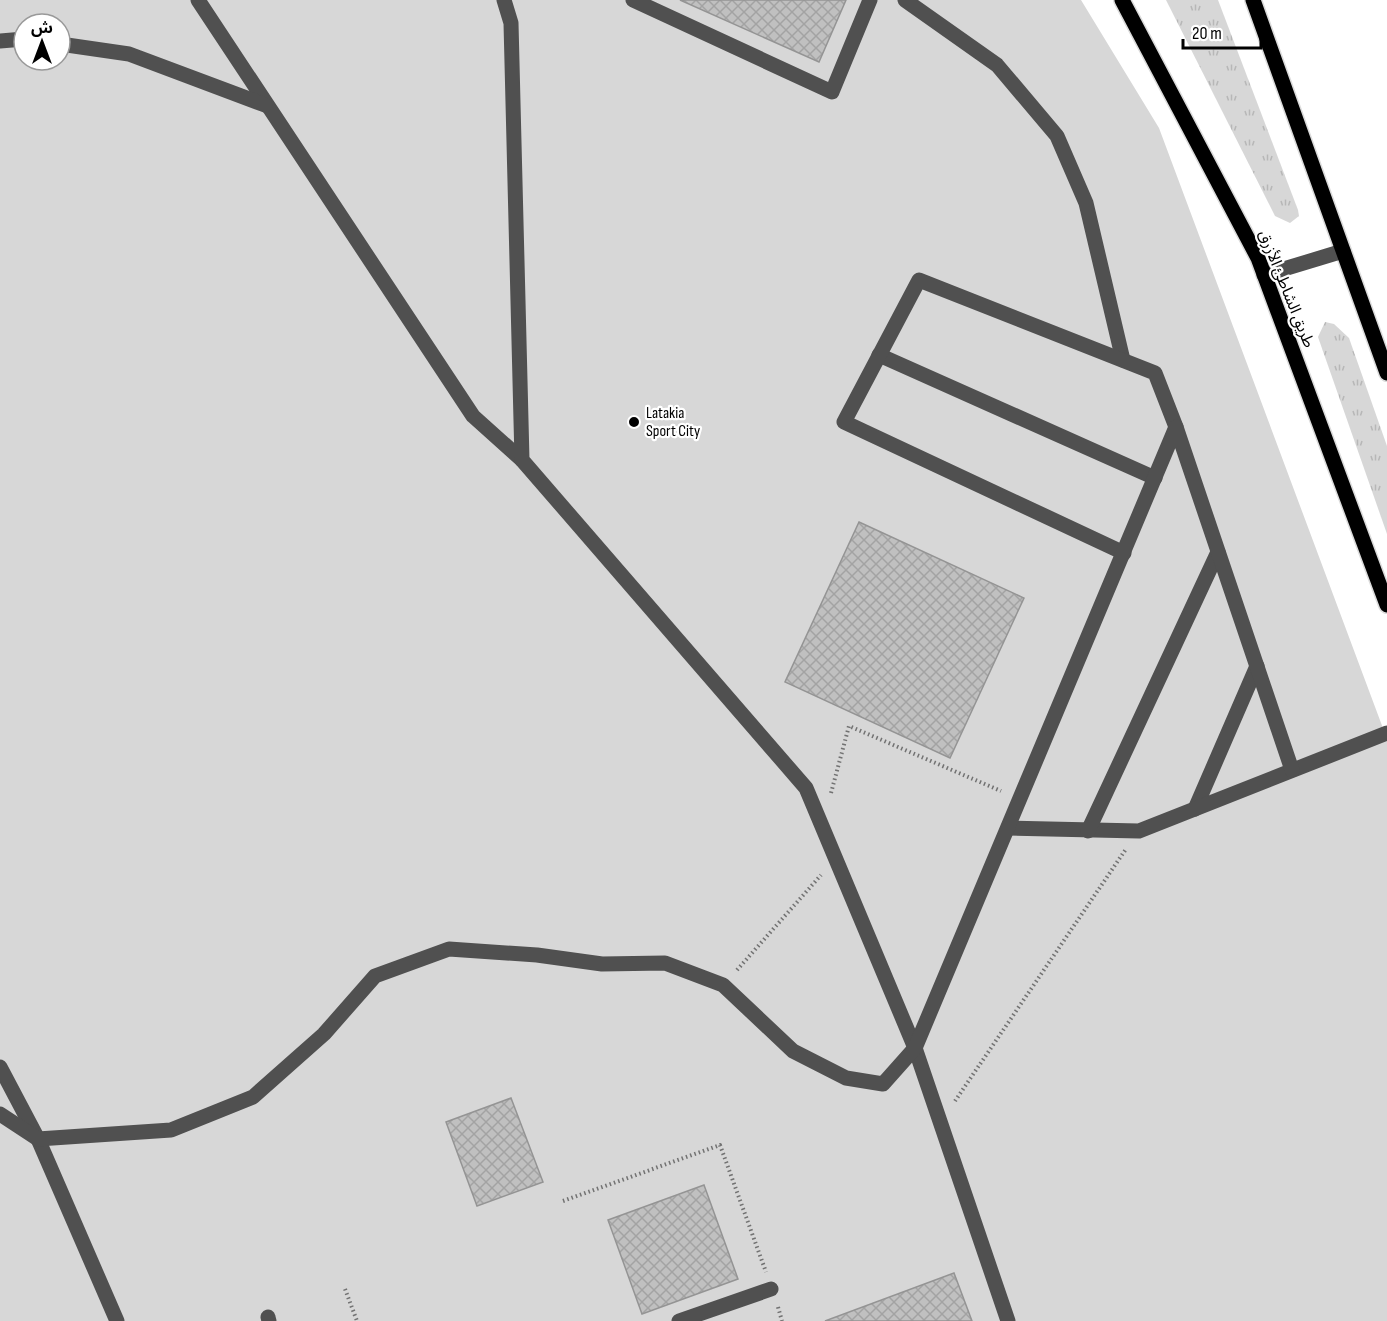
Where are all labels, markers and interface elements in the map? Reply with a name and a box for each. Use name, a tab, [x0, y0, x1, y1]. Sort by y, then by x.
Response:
north arrow	[12, 12, 72, 72]
scale bar	[1183, 12, 1261, 50]
text: ش	[31, 19, 53, 38]
text: 20 m	[1192, 23, 1222, 44]
street label: طريق الشاطئ الأزرق	[1254, 227, 1318, 351]
place label: Latakia Sport City	[646, 404, 700, 441]
marker: Latakia Sport City	[627, 415, 641, 429]

